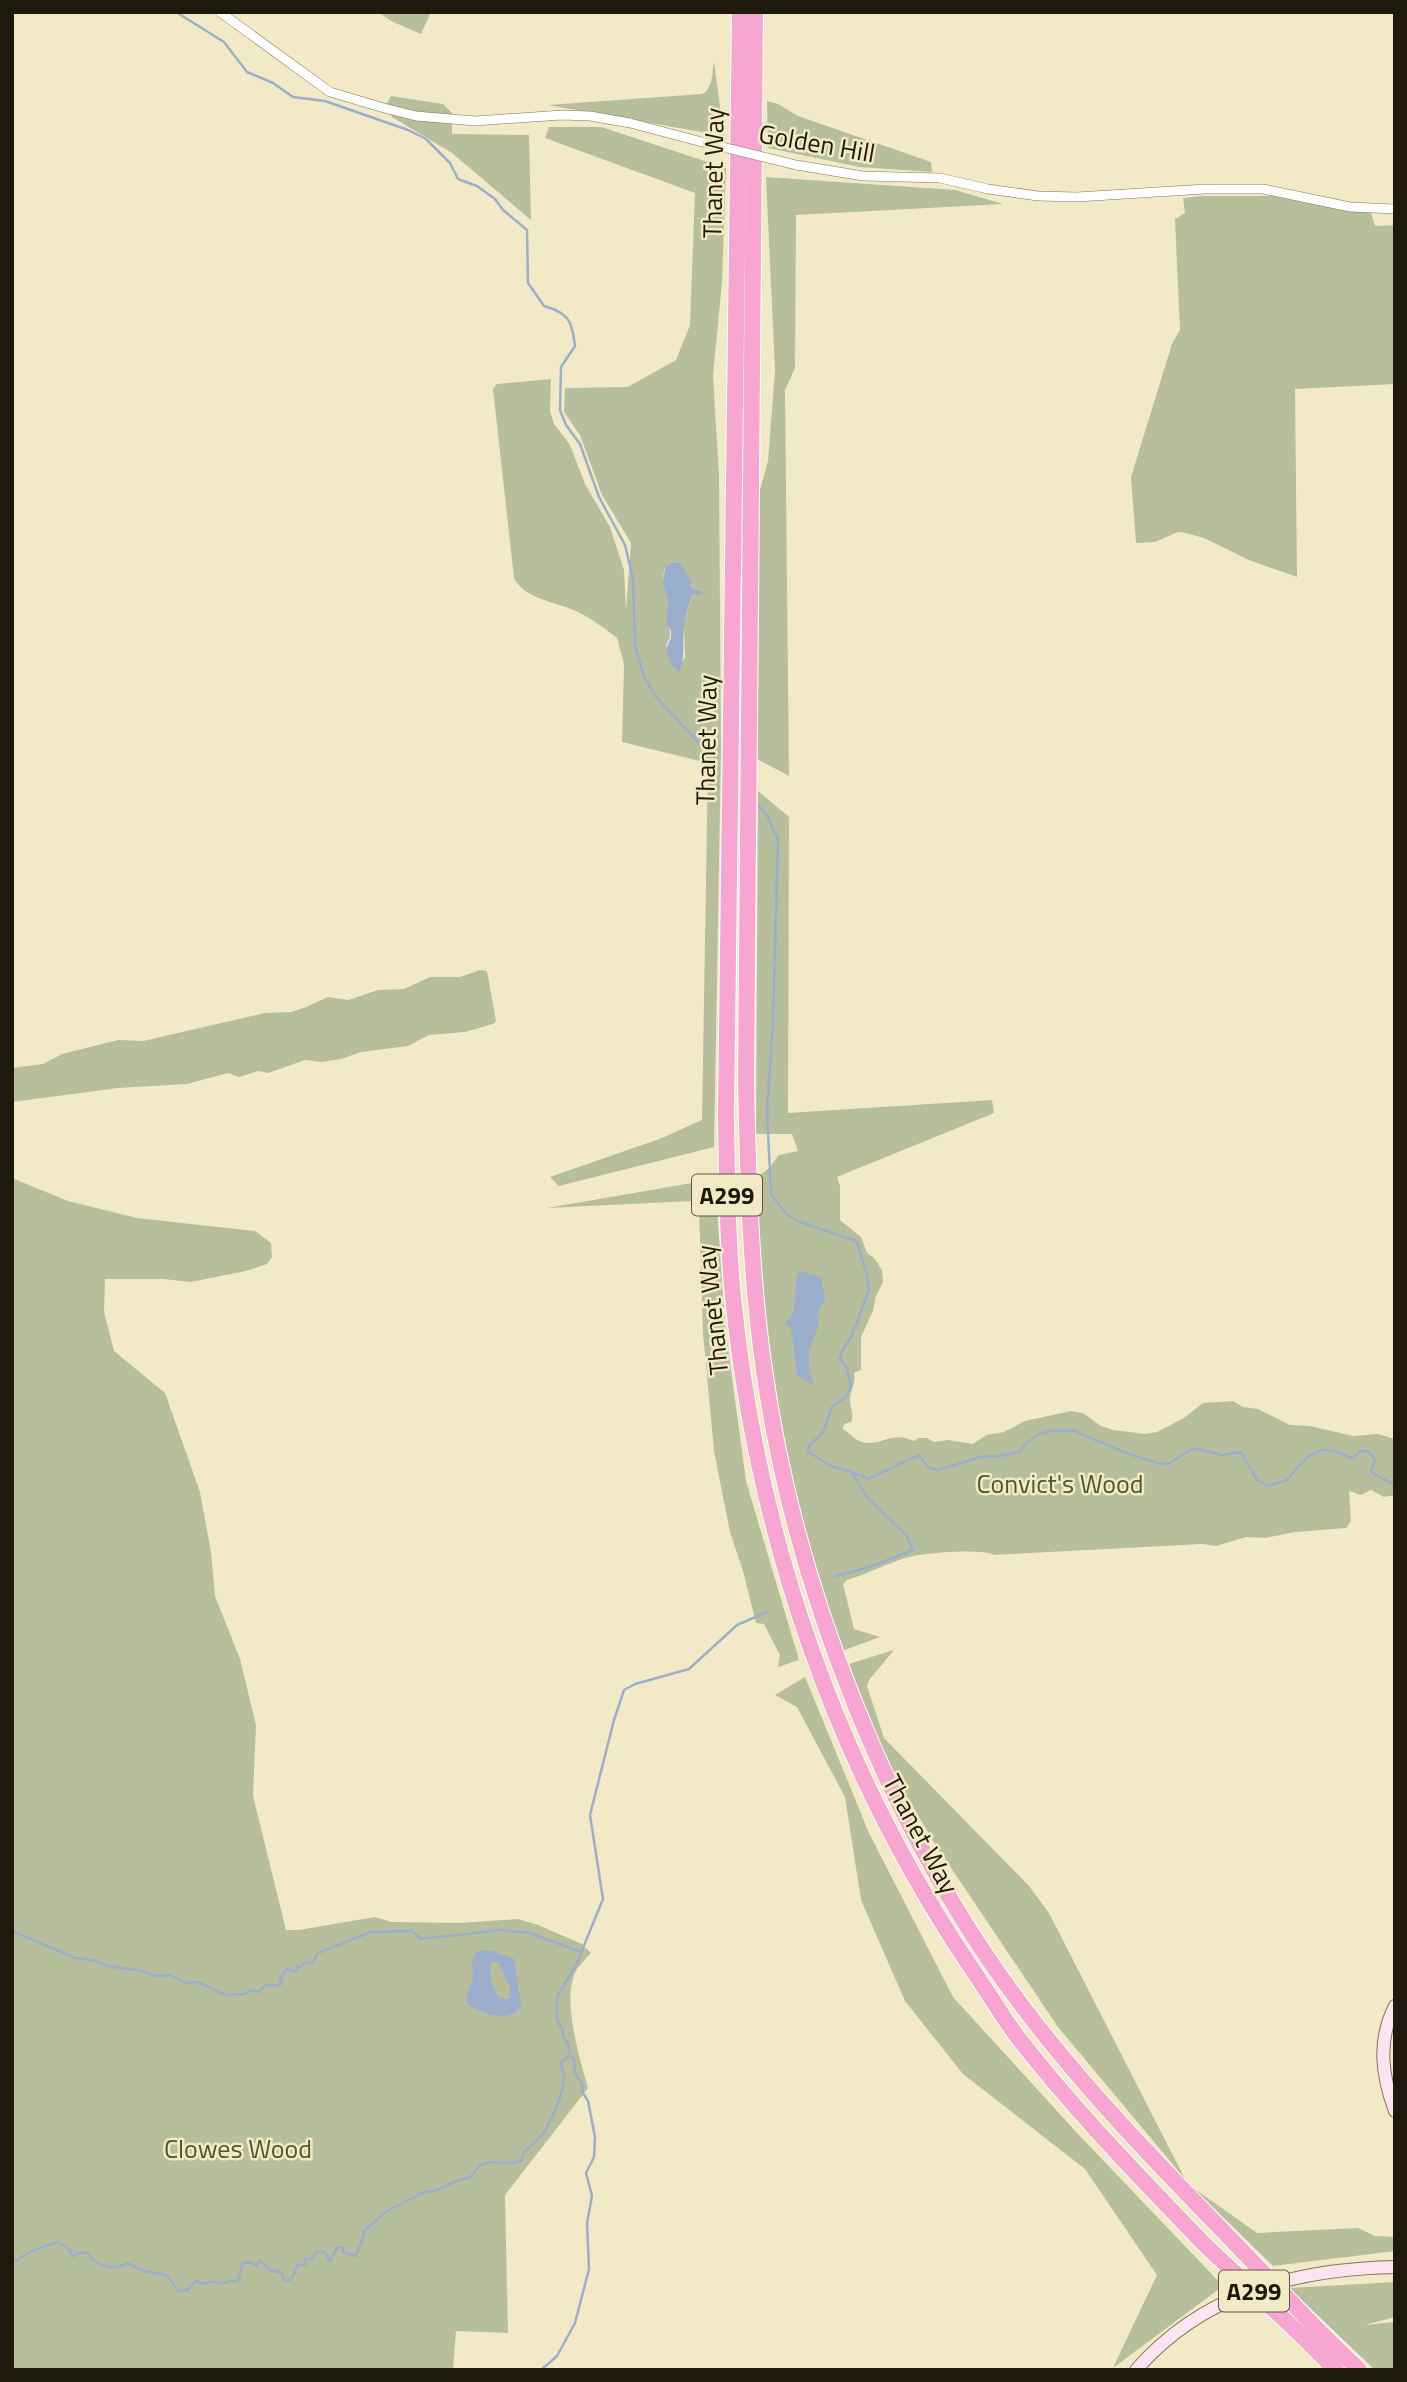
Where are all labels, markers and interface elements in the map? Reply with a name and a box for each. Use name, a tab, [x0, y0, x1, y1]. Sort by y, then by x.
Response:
street label: Thanet Way	[692, 107, 734, 239]
street label: Golden Hill	[756, 114, 878, 172]
street label: Thanet Way	[685, 674, 727, 806]
road number: A299	[692, 1175, 762, 1216]
street label: Thanet Way	[686, 1243, 738, 1377]
park label: Convict's Wood	[977, 1464, 1143, 1503]
street label: Thanet Way	[873, 1767, 969, 1901]
park label: Clowes Wood	[164, 2129, 312, 2168]
road number: A299	[1219, 2270, 1289, 2312]

